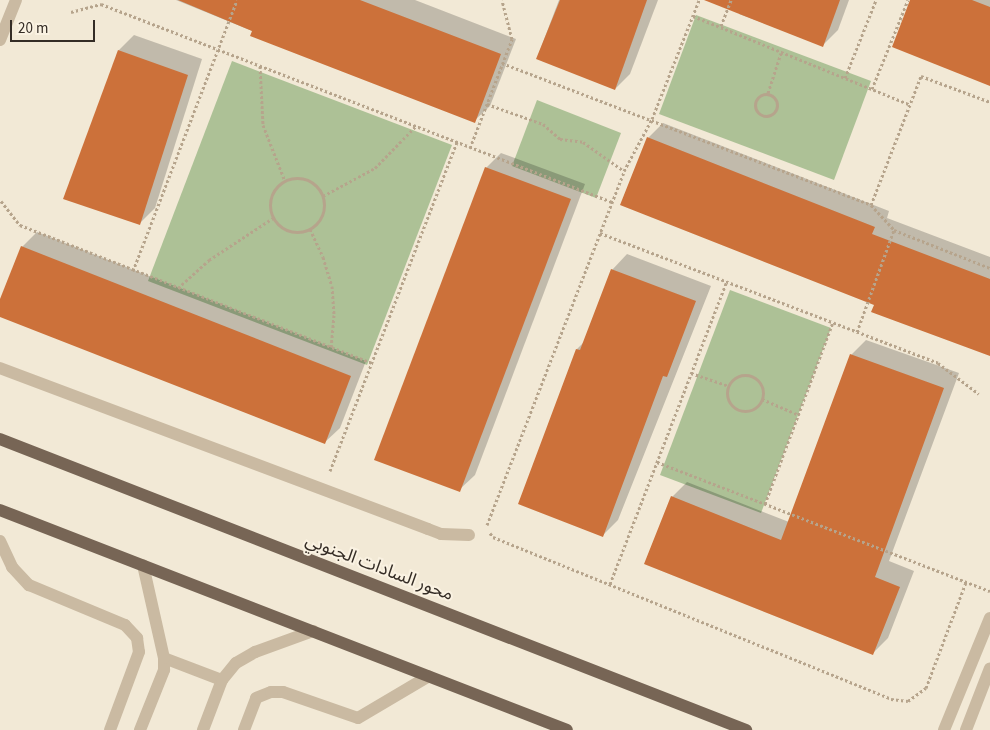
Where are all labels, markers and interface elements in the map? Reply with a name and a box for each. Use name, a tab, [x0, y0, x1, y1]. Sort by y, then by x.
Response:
scale bar	[12, 10, 98, 42]
text: 20 m	[18, 18, 48, 39]
street label: محور السادات الجنوبي	[302, 530, 456, 606]

